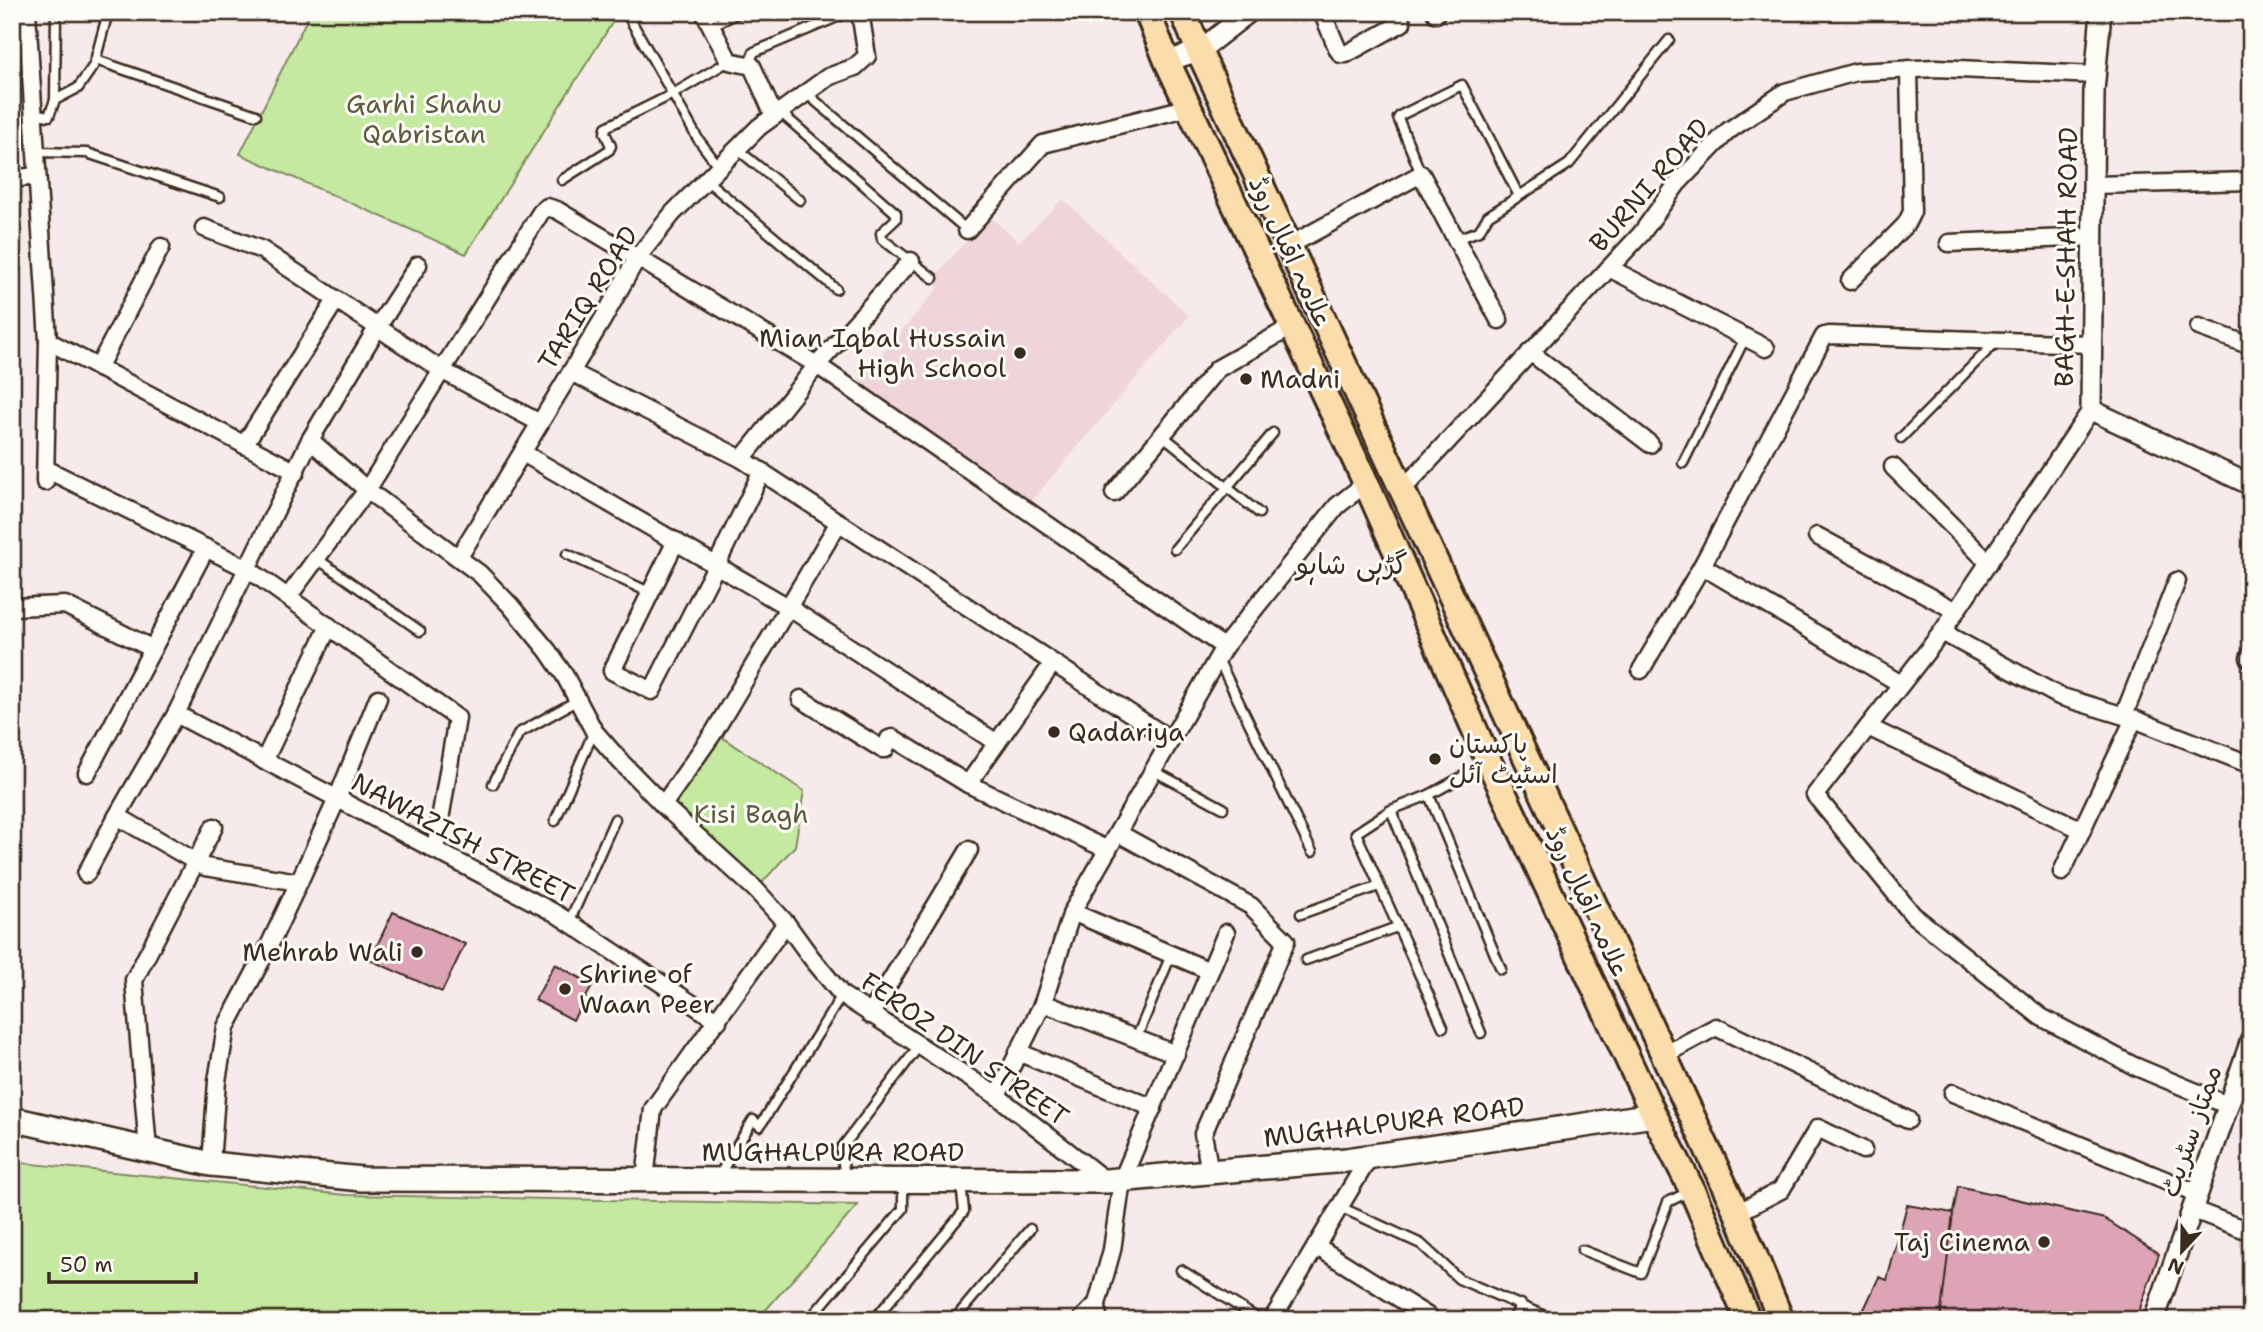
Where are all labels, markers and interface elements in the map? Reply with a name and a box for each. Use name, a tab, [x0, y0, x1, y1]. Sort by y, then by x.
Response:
park label: Garhi Shahu Qabristan	[346, 86, 502, 151]
street label: BURNI ROAD	[1581, 110, 1716, 259]
street label: BAGH-E-SHAH ROAD	[2046, 127, 2085, 387]
street label: علامہ اقبال روڈ	[1241, 170, 1342, 333]
street label: TARIQ ROAD	[529, 219, 646, 377]
place label: Mian Iqbal Hussain High School	[759, 320, 1006, 385]
marker: Mian Iqbal Hussain High School	[1012, 345, 1028, 361]
place label: Madni	[1260, 361, 1340, 396]
marker: Madni	[1238, 371, 1254, 387]
district label: گڑہی شاہو	[1294, 545, 1408, 585]
place label: Qadariya	[1068, 714, 1184, 749]
marker: Qadariya	[1046, 724, 1062, 740]
place label: پاکستان اسٹیٹ آئل	[1449, 726, 1558, 791]
marker: پاکستان اسٹیٹ آئل	[1427, 751, 1443, 767]
street label: NAWAZISH STREET	[346, 764, 581, 911]
park label: Kisi Bagh	[694, 796, 808, 831]
street label: علامہ اقبال روڈ	[1538, 820, 1639, 983]
place label: Mehrab Wali	[242, 934, 403, 969]
marker: Mehrab Wali	[409, 944, 425, 960]
place label: Shrine of Waan Peer	[579, 956, 715, 1021]
street label: FEROZ DIN STREET	[854, 964, 1076, 1134]
marker: Shrine of Waan Peer	[557, 981, 573, 997]
street label: ممتاز سٹریٹ	[2152, 1060, 2229, 1202]
street label: MUGHALPURA ROAD	[1261, 1088, 1526, 1155]
street label: MUGHALPURA ROAD	[702, 1134, 964, 1169]
north arrow	[2148, 1216, 2218, 1286]
place label: Taj Cinema	[1894, 1224, 2030, 1259]
marker: Taj Cinema	[2036, 1234, 2052, 1250]
scale bar	[49, 1241, 196, 1285]
text: 50 m	[60, 1251, 113, 1279]
text: N	[2164, 1252, 2187, 1281]

